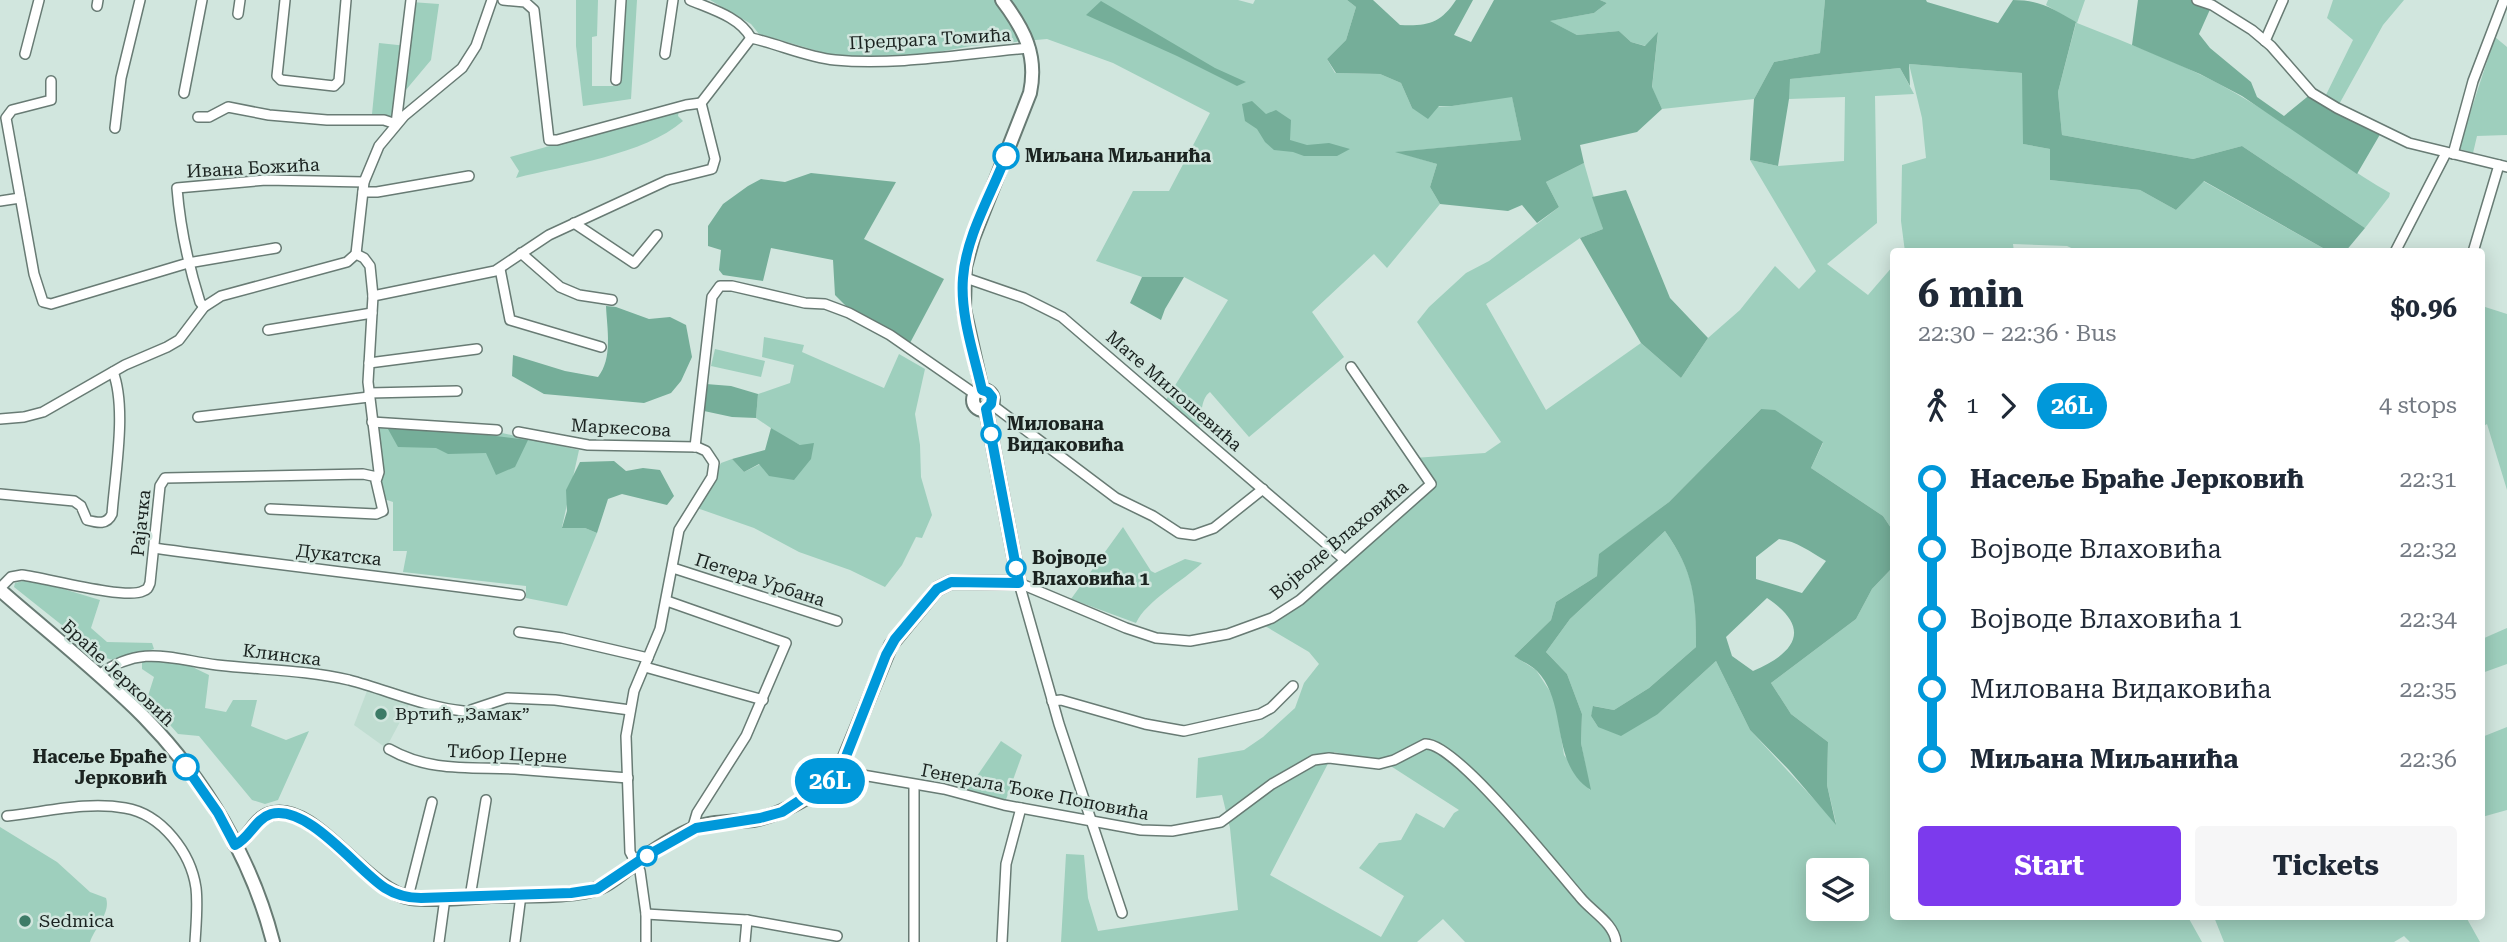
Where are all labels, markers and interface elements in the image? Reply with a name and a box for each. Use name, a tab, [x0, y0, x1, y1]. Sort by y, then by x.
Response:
street label: Предрага Томића	[848, 24, 1012, 53]
marker: Миљана Миљанића	[993, 143, 1019, 169]
place label: Миљана Миљанића	[1025, 145, 1211, 166]
street label: Ивана Божића	[186, 154, 320, 181]
text: 6 min	[1918, 272, 2024, 316]
text: $0.96	[2391, 293, 2457, 323]
text: 22:30 – 22:36 · Bus	[1918, 320, 2116, 347]
street label: Мате Милошевића	[1102, 326, 1247, 455]
icon: walk	[1918, 387, 1956, 425]
icon: forward	[1989, 387, 2027, 425]
text: 1	[1966, 392, 1979, 419]
text: 26L	[2051, 392, 2093, 420]
text: 4 stops	[2379, 392, 2457, 419]
place label: Милована Видаковића	[1007, 413, 1124, 455]
street label: Маркесова	[570, 414, 672, 441]
marker: Милована Видаковића	[981, 424, 1001, 444]
text: Насеље Браће Јерковић	[1970, 464, 2304, 494]
text: 22:31	[2400, 466, 2457, 493]
street label: Војводе Влаховића	[1265, 475, 1412, 604]
street label: Рајачка	[127, 488, 154, 557]
text: Војводе Влаховића	[1970, 534, 2222, 564]
text: 22:32	[2400, 536, 2457, 563]
street label: Дукатска	[295, 540, 383, 569]
place label: Војводе Влаховића 1	[1032, 547, 1150, 589]
street label: Петера Урбана	[692, 549, 828, 611]
marker: Војводе Влаховића 1	[1006, 558, 1026, 578]
text: Војводе Влаховића 1	[1970, 604, 2243, 634]
text: 22:34	[2400, 606, 2457, 633]
street label: Браће Јерковић	[58, 615, 179, 731]
street label: Клинска	[242, 639, 323, 670]
text: Милована Видаковића	[1970, 674, 2271, 704]
text: 22:35	[2400, 676, 2457, 703]
place label: Вртић „Замак”	[395, 703, 530, 724]
marker: Вртић „Замак”	[373, 706, 389, 722]
street label: Тибор Церне	[446, 740, 568, 767]
text: Миљана Миљанића	[1970, 744, 2239, 774]
place label: Насеље Браће Јерковић	[32, 746, 167, 788]
text: 22:36	[2400, 746, 2457, 773]
marker: Насеље Браће Јерковић	[173, 754, 199, 780]
line badge: 26L	[790, 758, 870, 804]
street label: Генерала Ђоке Поповића	[919, 759, 1151, 824]
text: 26L	[809, 767, 851, 795]
button: Start	[1918, 826, 2181, 906]
button: Tickets	[2195, 826, 2457, 906]
unlabelled marker	[637, 846, 657, 866]
map controls	[1806, 858, 1869, 921]
button: layers	[1806, 858, 1869, 921]
place label: Sedmica	[39, 910, 114, 931]
marker: Sedmica	[17, 913, 33, 929]

